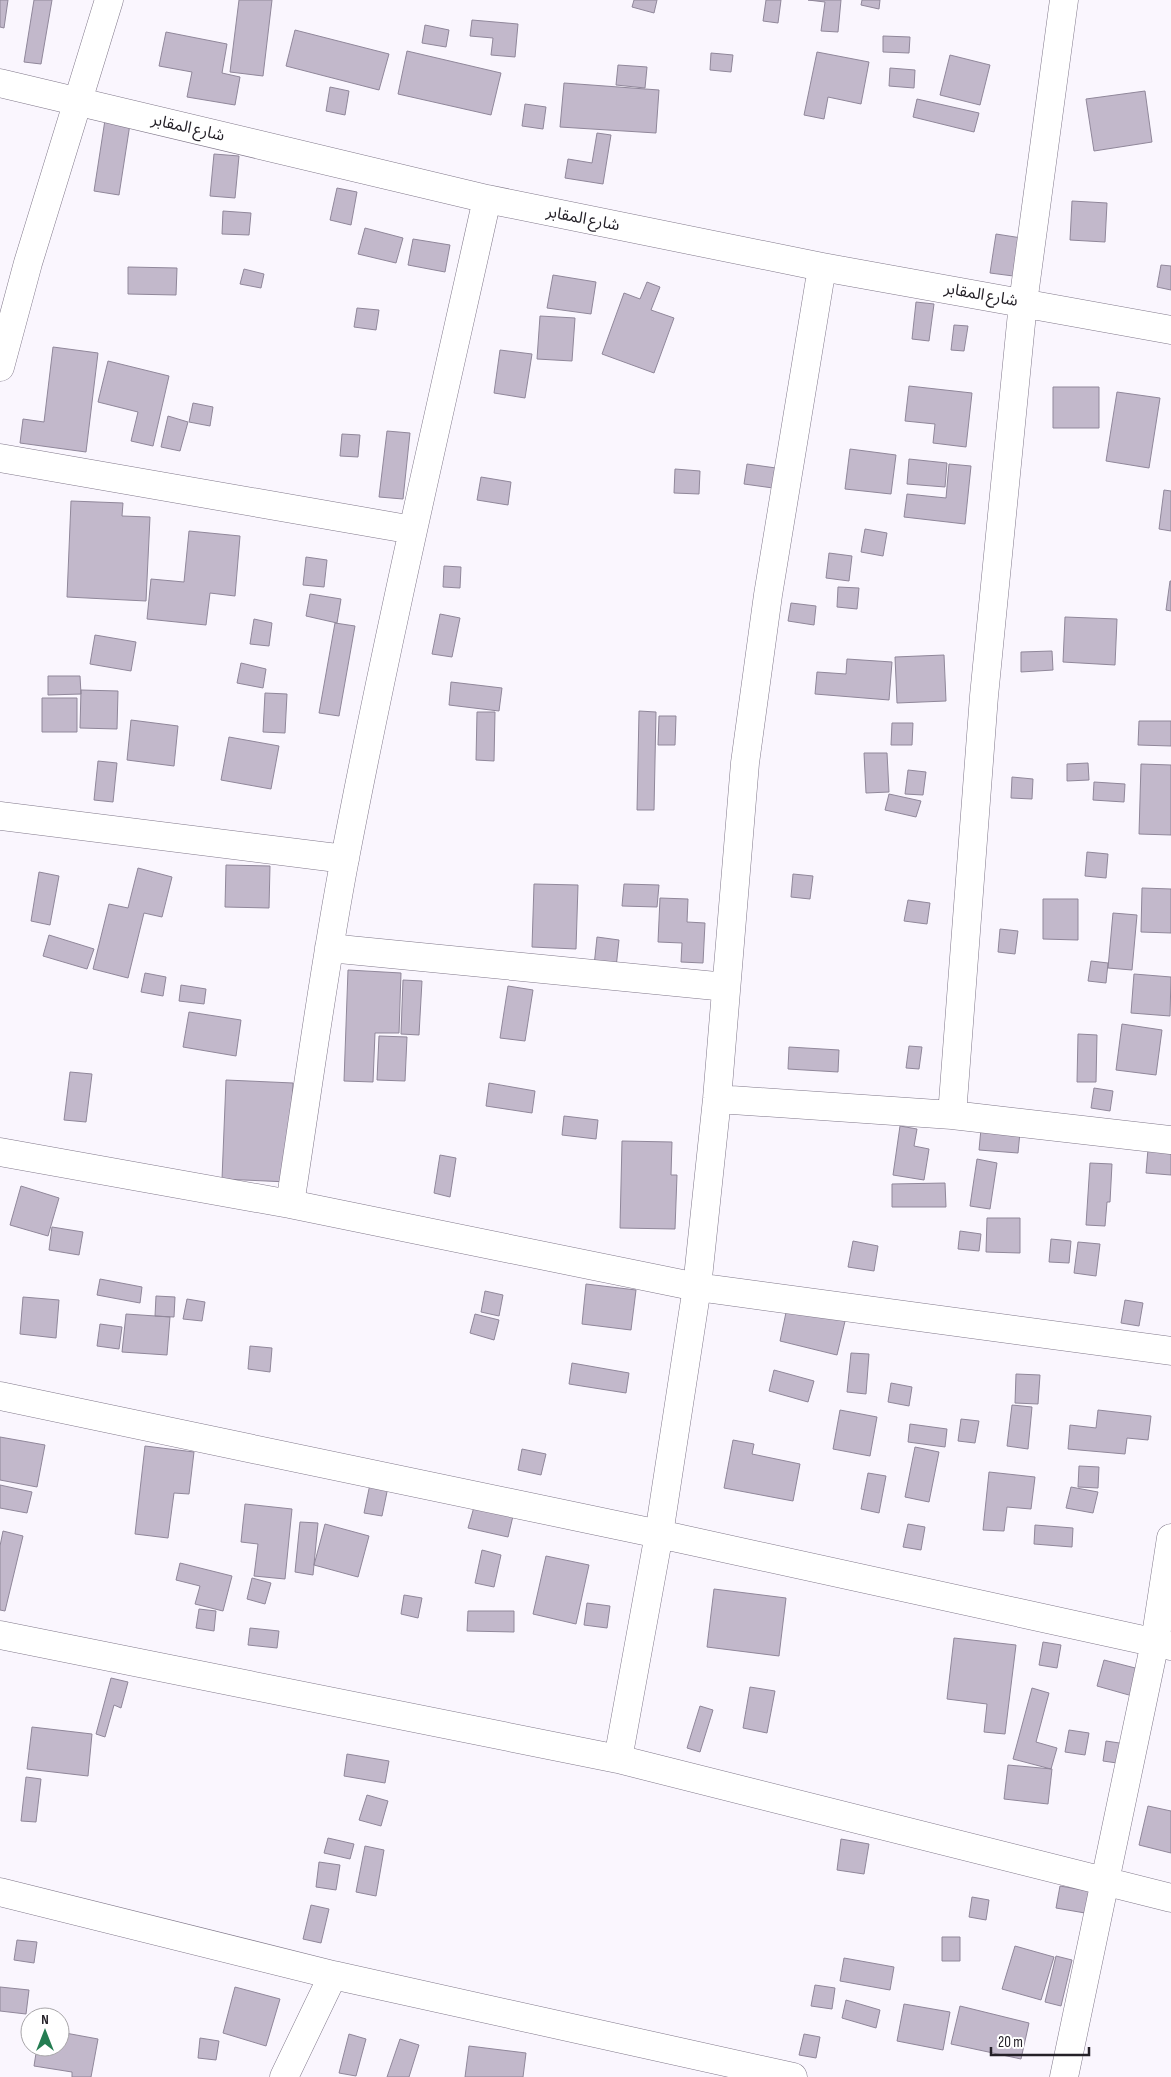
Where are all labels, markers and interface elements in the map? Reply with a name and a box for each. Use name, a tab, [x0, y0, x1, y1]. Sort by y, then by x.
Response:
street label: شارع المقابر	[148, 110, 226, 148]
street label: شارع المقابر	[543, 202, 621, 237]
street label: شارع المقابر	[941, 279, 1019, 313]
north arrow	[20, 2007, 70, 2057]
text: N	[41, 2011, 49, 2028]
scale bar	[991, 2024, 1088, 2056]
text: 20 m	[998, 2033, 1023, 2052]

